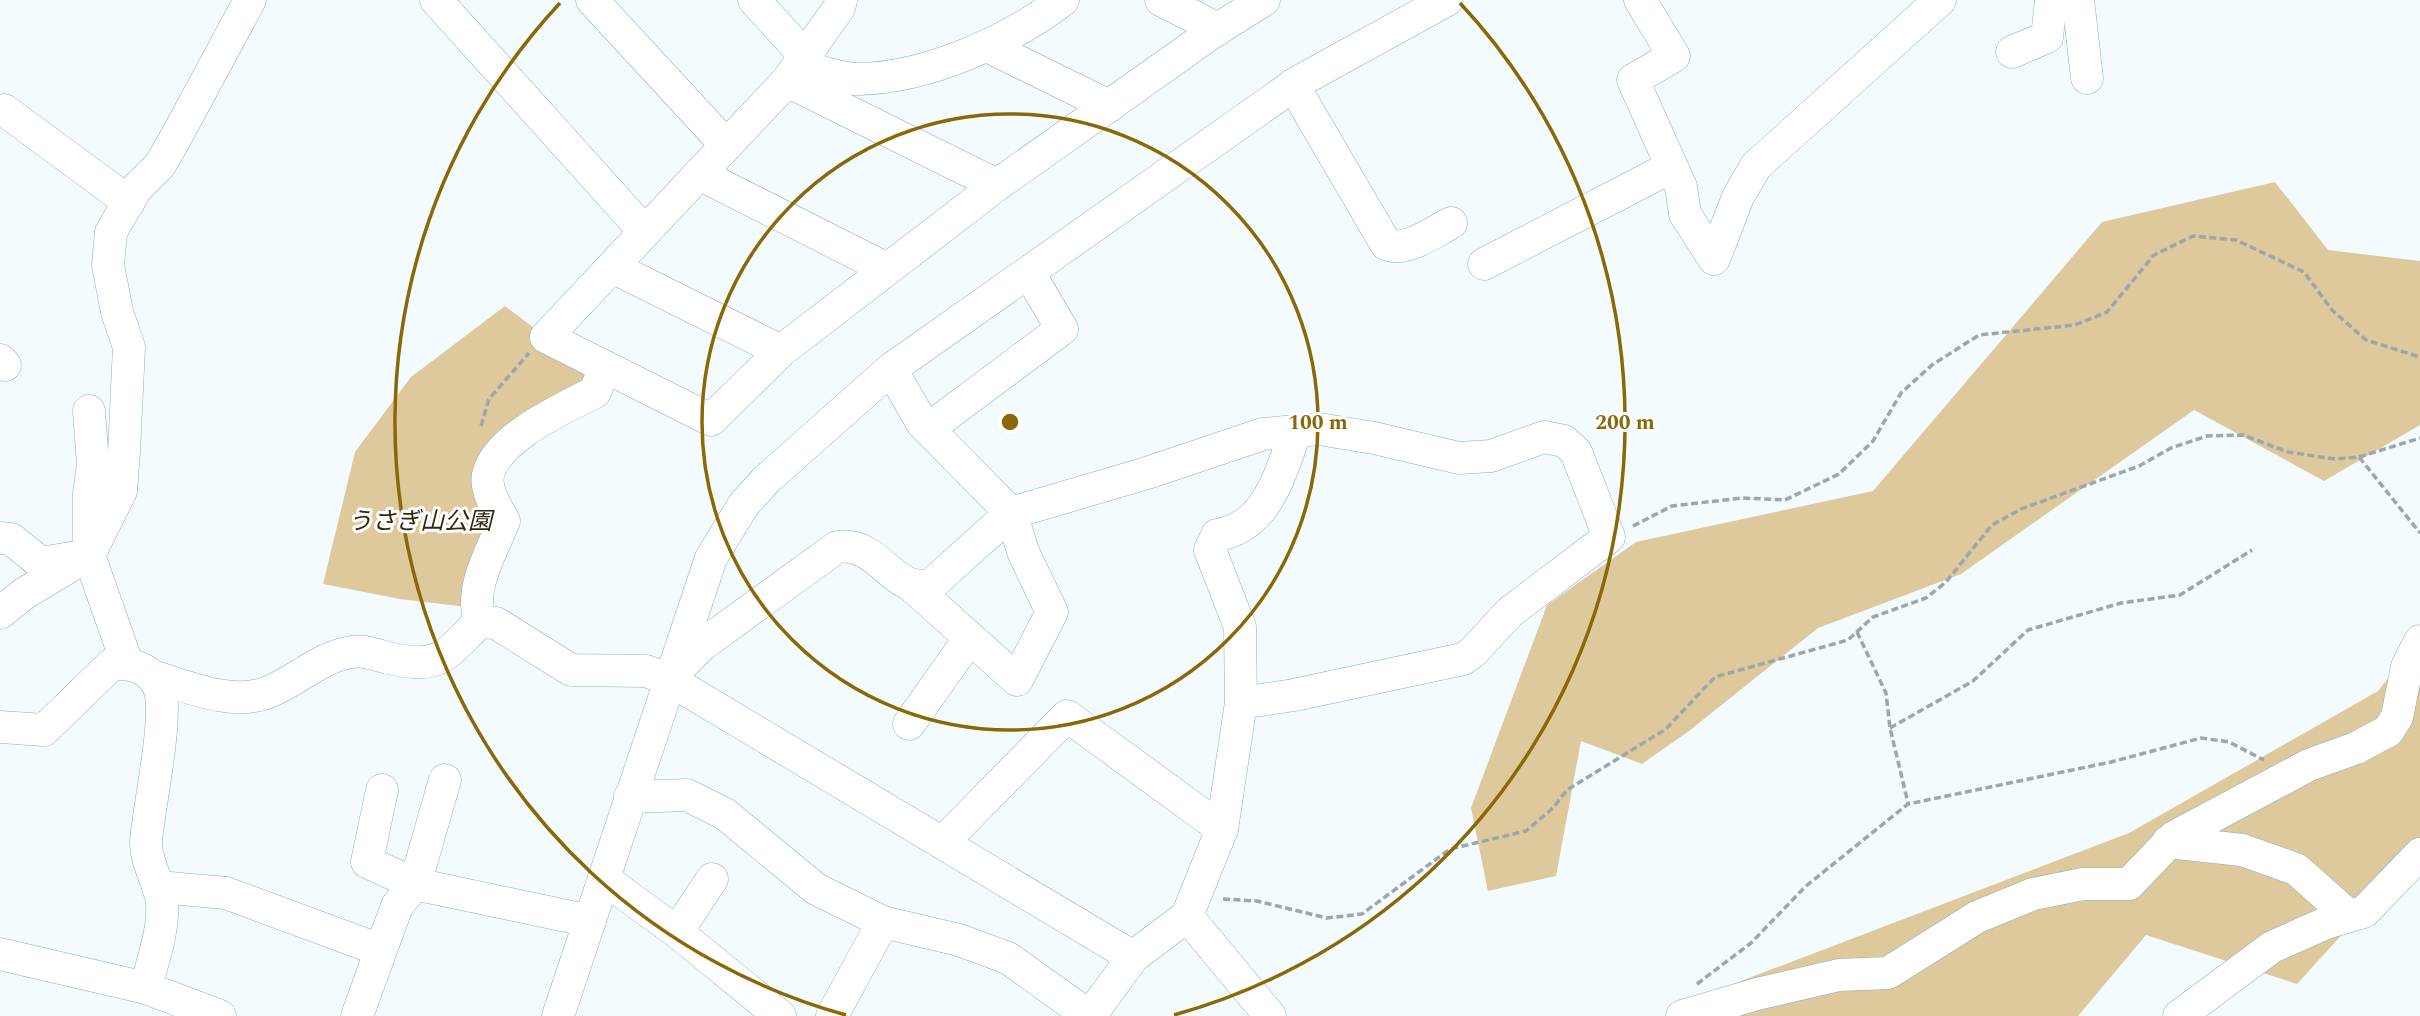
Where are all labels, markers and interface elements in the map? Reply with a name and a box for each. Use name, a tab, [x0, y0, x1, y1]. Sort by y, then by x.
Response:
text: 100 m	[1288, 407, 1348, 439]
text: 200 m	[1595, 407, 1655, 439]
centre of rings	[998, 410, 1022, 434]
park label: うさぎ山公園	[348, 504, 495, 540]

